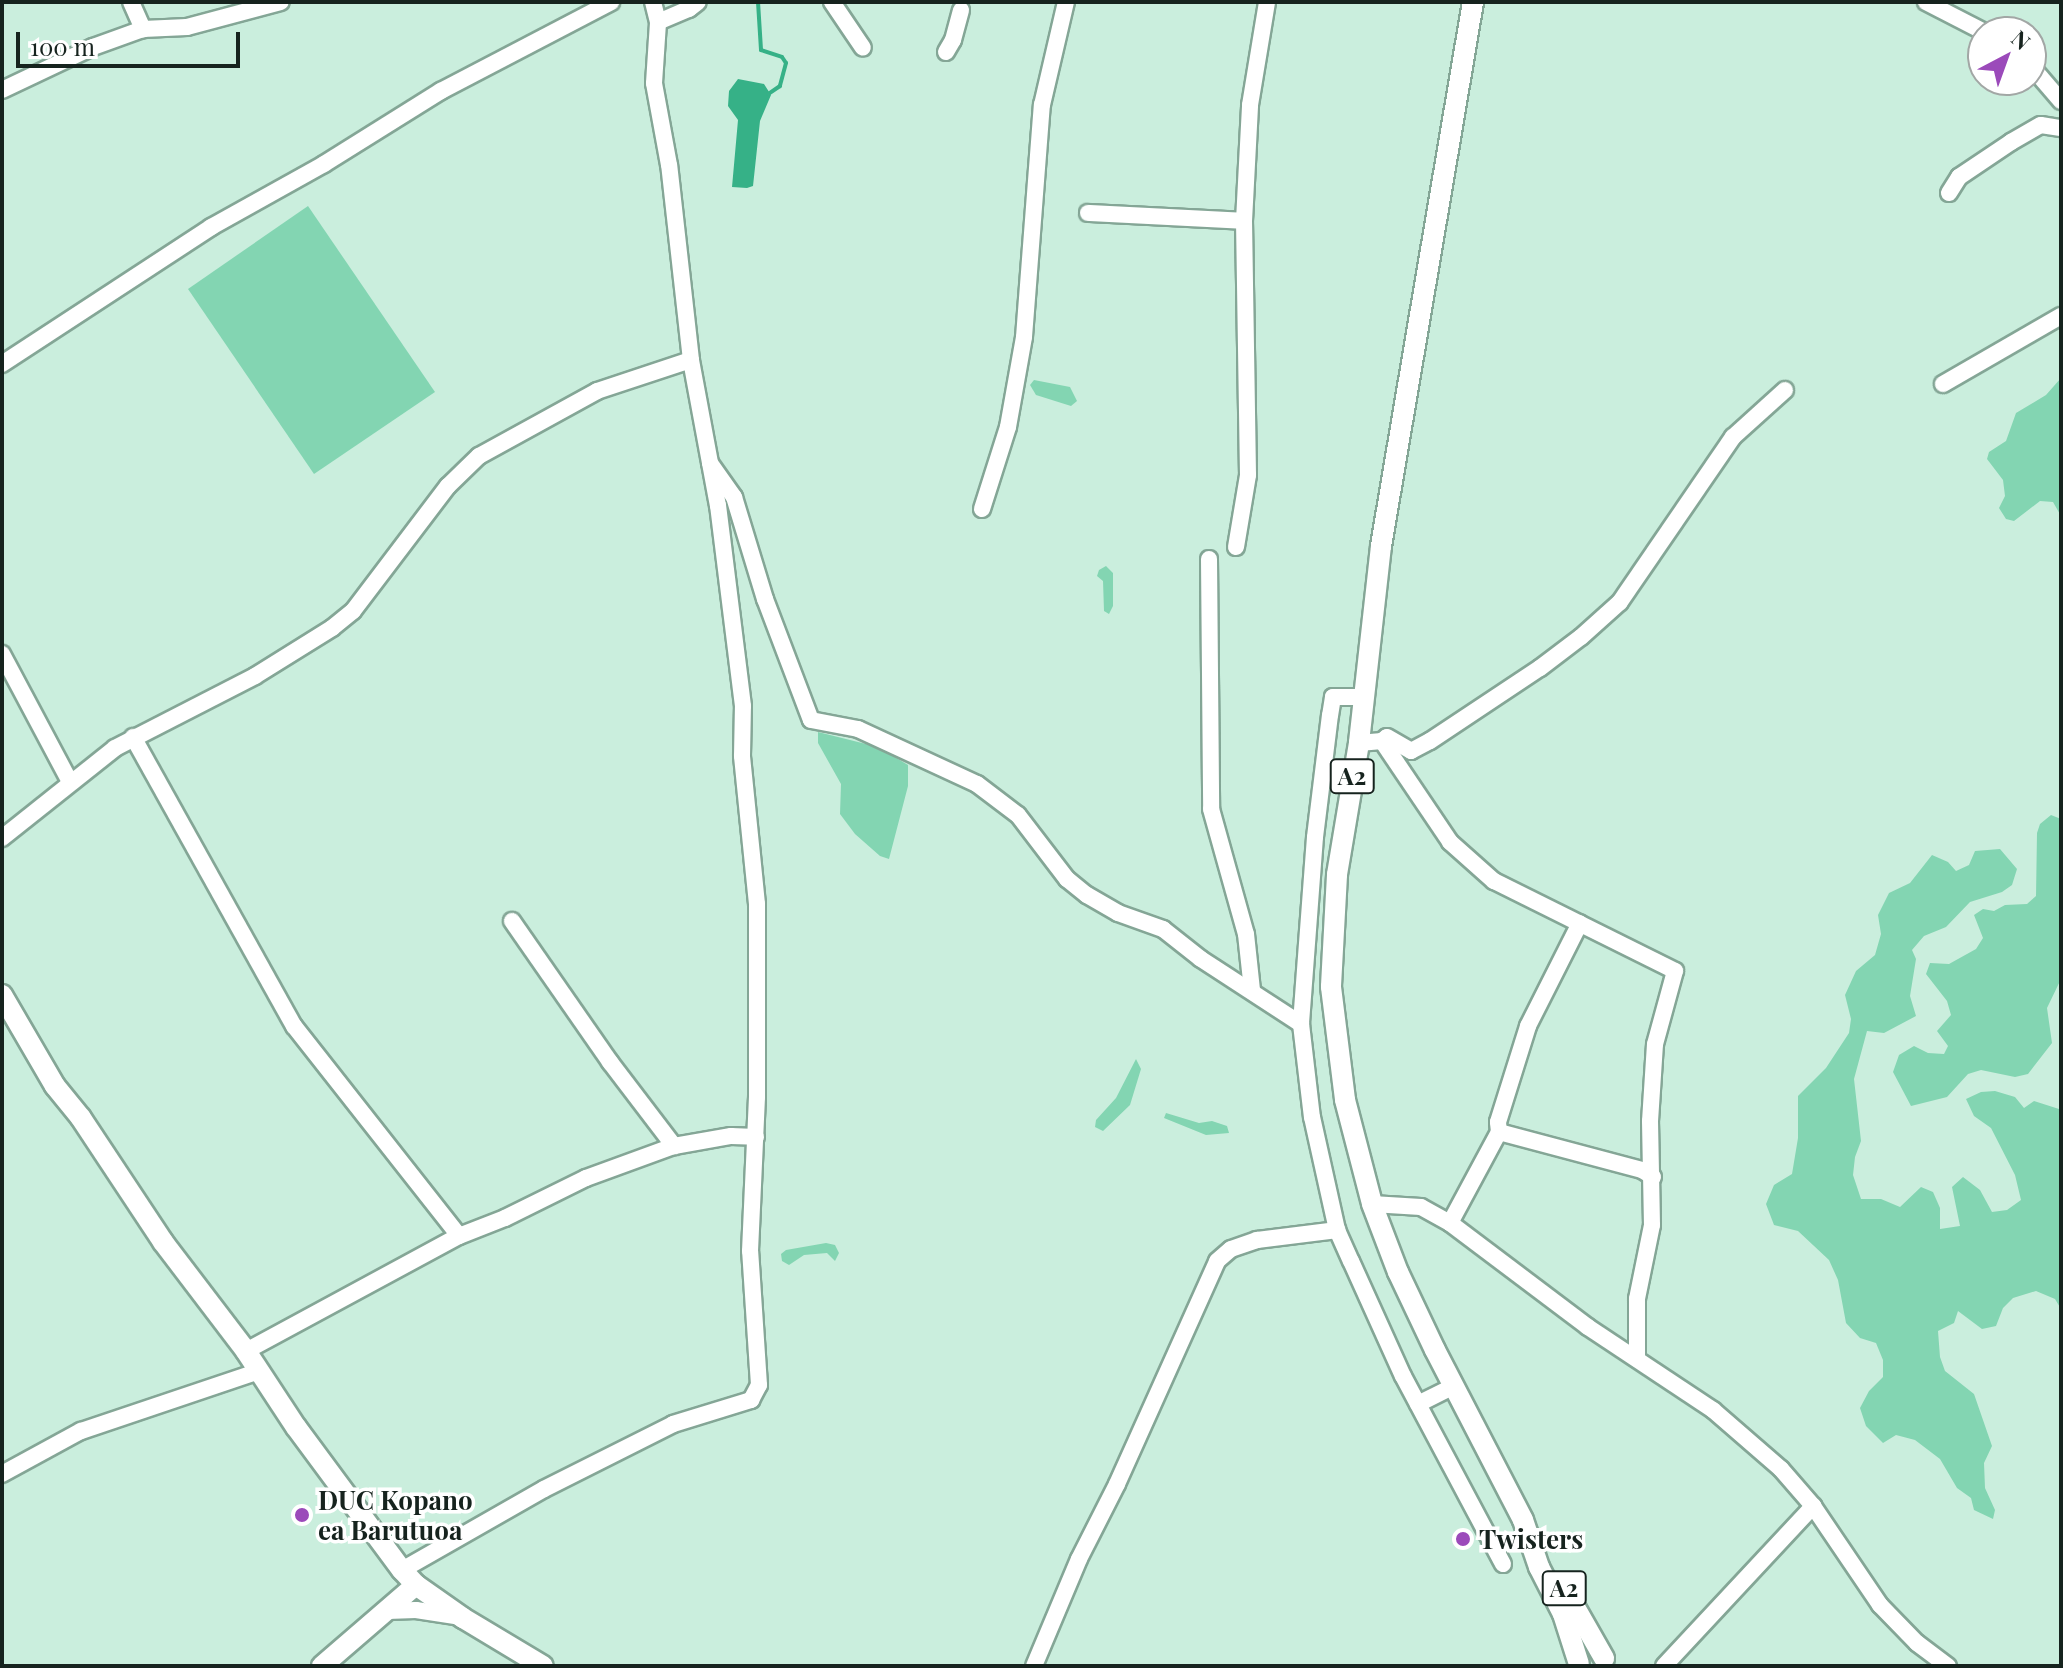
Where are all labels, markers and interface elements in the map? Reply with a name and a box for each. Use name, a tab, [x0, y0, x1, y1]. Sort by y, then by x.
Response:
scale bar	[20, 16, 244, 66]
north arrow	[1967, 16, 2047, 96]
text: N	[2006, 23, 2037, 56]
text: 100 m	[30, 30, 95, 62]
road number: A2	[1328, 756, 1376, 796]
place label: DUC Kopano ea Barutuoa	[318, 1484, 473, 1546]
marker: DUC Kopano ea Barutuoa	[293, 1506, 311, 1524]
place label: Twisters	[1479, 1523, 1583, 1555]
marker: Twisters	[1454, 1530, 1472, 1548]
road number: A2	[1540, 1568, 1588, 1608]

